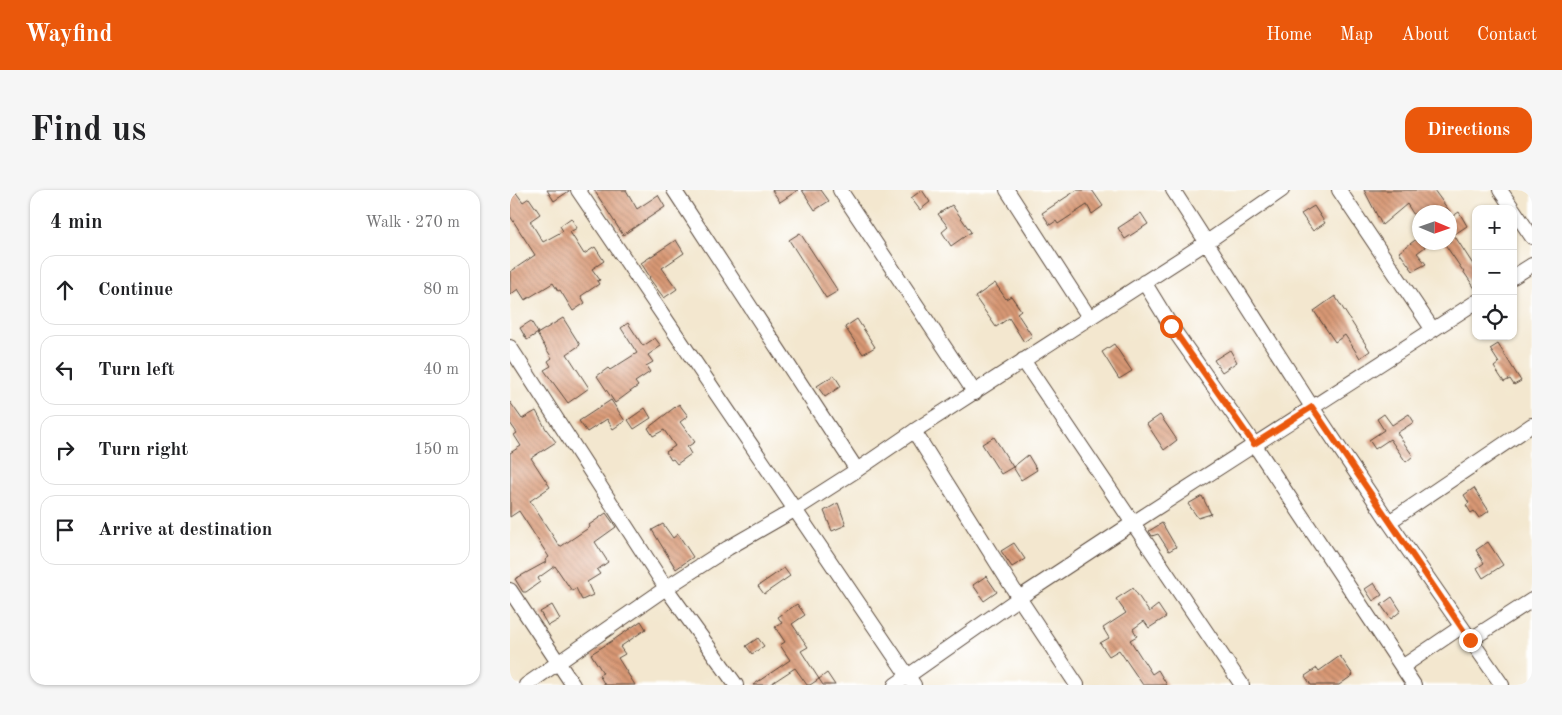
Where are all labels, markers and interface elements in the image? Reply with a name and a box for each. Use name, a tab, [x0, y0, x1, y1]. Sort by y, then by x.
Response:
text: Wayfind	[25, 23, 112, 47]
text: Home	[1266, 26, 1312, 44]
text: Map	[1340, 26, 1373, 44]
text: About	[1401, 26, 1449, 44]
text: Contact	[1477, 26, 1537, 44]
button: Directions	[1405, 107, 1532, 153]
text: Find us	[30, 113, 146, 148]
north arrow	[1412, 205, 1457, 250]
map controls	[1472, 205, 1517, 340]
button: +	[1472, 205, 1517, 250]
text: 4 min	[50, 212, 103, 233]
text: Walk · 270 m	[365, 215, 460, 231]
button: −	[1472, 250, 1517, 295]
icon: ahead	[51, 276, 79, 304]
text: Continue	[98, 281, 173, 300]
text: 80 m	[423, 282, 459, 298]
button: locate	[1472, 295, 1517, 340]
route start	[1160, 315, 1183, 338]
icon: left	[51, 356, 79, 384]
text: Turn left	[98, 361, 175, 380]
text: 40 m	[423, 362, 459, 378]
icon: right	[51, 436, 79, 464]
text: Turn right	[98, 441, 188, 460]
text: 150 m	[414, 442, 459, 458]
icon: arrive	[51, 516, 79, 544]
text: Arrive at destination	[98, 521, 272, 540]
route end	[1459, 629, 1482, 652]

